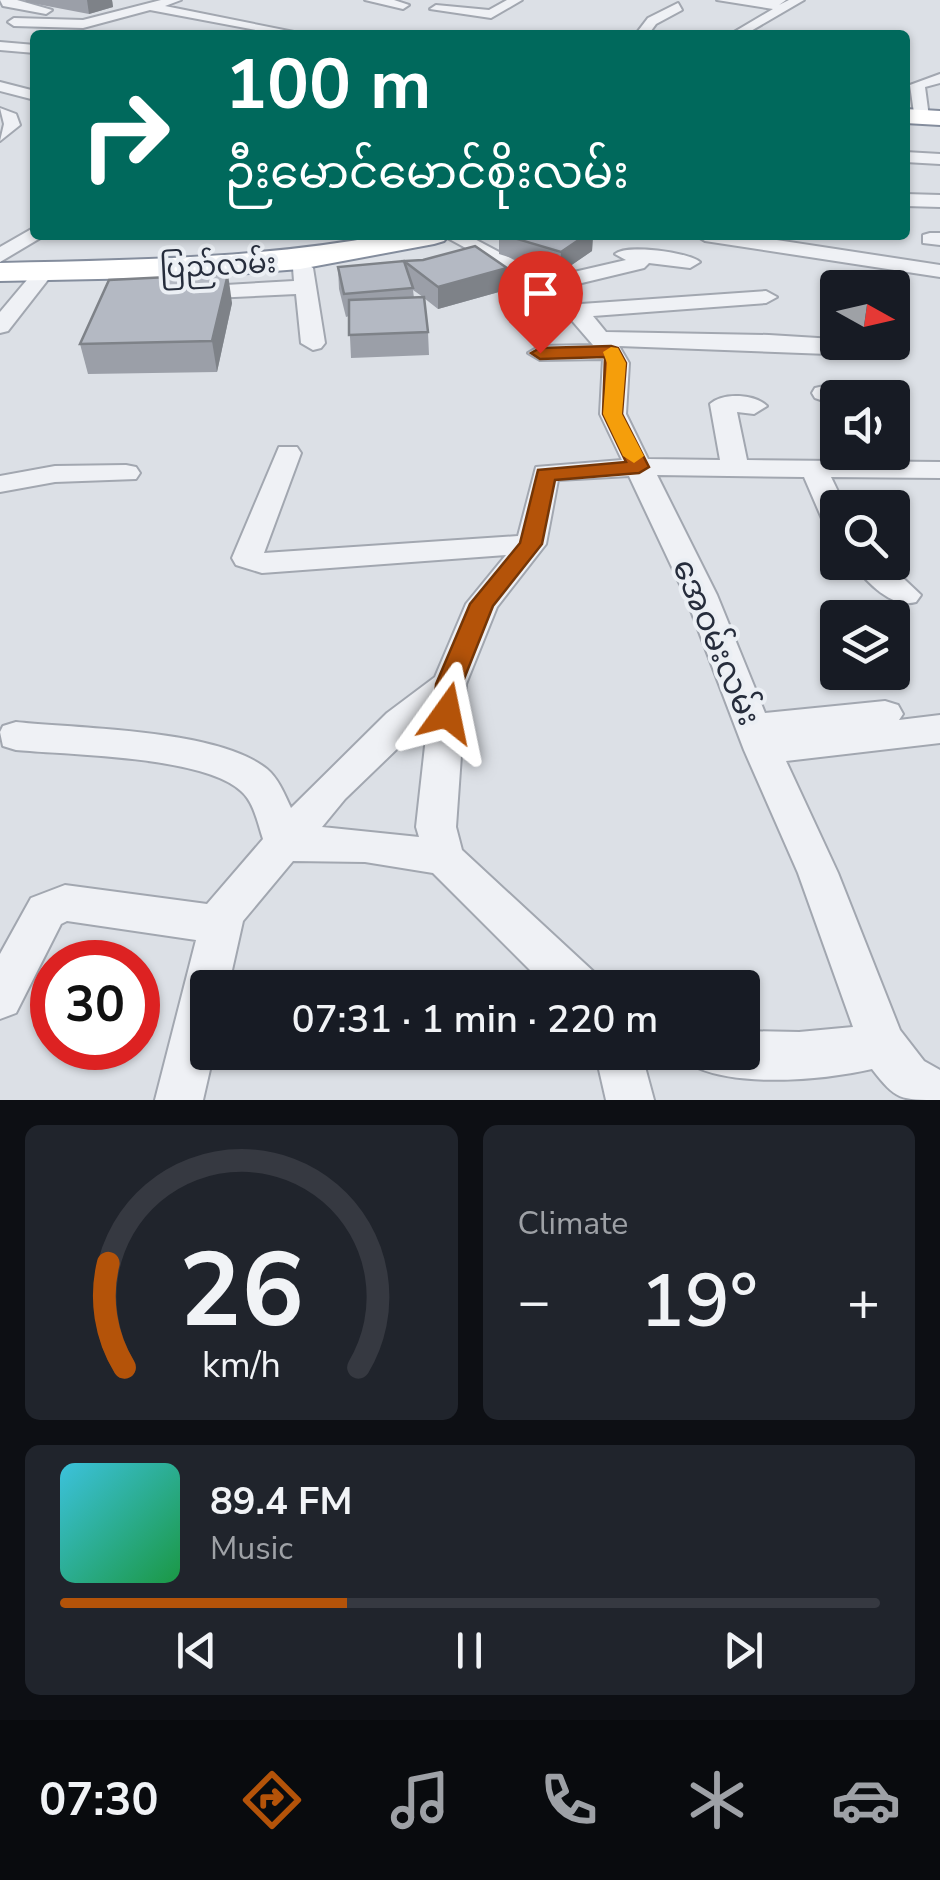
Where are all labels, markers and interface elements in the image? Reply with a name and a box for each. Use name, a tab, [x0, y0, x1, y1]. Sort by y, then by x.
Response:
text: 100 m	[225, 37, 431, 133]
icon: right	[60, 70, 190, 200]
text: ဉီးမောင်မောင်စိုးလမ်း	[225, 143, 629, 204]
street label: ပြည်လမ်း	[159, 244, 277, 291]
pin	[498, 251, 583, 354]
icon: arrive	[513, 266, 568, 321]
north arrow	[820, 270, 910, 360]
map controls	[820, 270, 910, 690]
button: sound	[820, 380, 910, 470]
button: search	[820, 490, 910, 580]
street label: အေဝမ်းလမ်း	[662, 552, 773, 732]
button: layers	[820, 600, 910, 690]
position arrow	[395, 661, 499, 765]
speed limit sign: 30	[30, 940, 160, 1070]
text: 07:31 · 1 min · 220 m	[292, 994, 658, 1045]
text: Climate	[518, 1202, 628, 1245]
text: 26	[179, 1220, 304, 1362]
text: 19°	[640, 1250, 758, 1352]
text: −	[518, 1264, 551, 1339]
text: +	[847, 1264, 880, 1339]
text: km/h	[202, 1341, 281, 1390]
text: 89.4 FM	[210, 1476, 352, 1527]
text: Music	[210, 1527, 293, 1570]
icon: previous	[169, 1623, 224, 1678]
icon: pause	[442, 1623, 497, 1678]
icon: next	[716, 1623, 771, 1678]
icon: directions	[237, 1765, 307, 1835]
icon: music	[385, 1765, 455, 1835]
icon: phone	[534, 1765, 604, 1835]
icon: climate	[682, 1765, 752, 1835]
icon: car	[831, 1765, 901, 1835]
text: 07:30	[39, 1770, 158, 1831]

